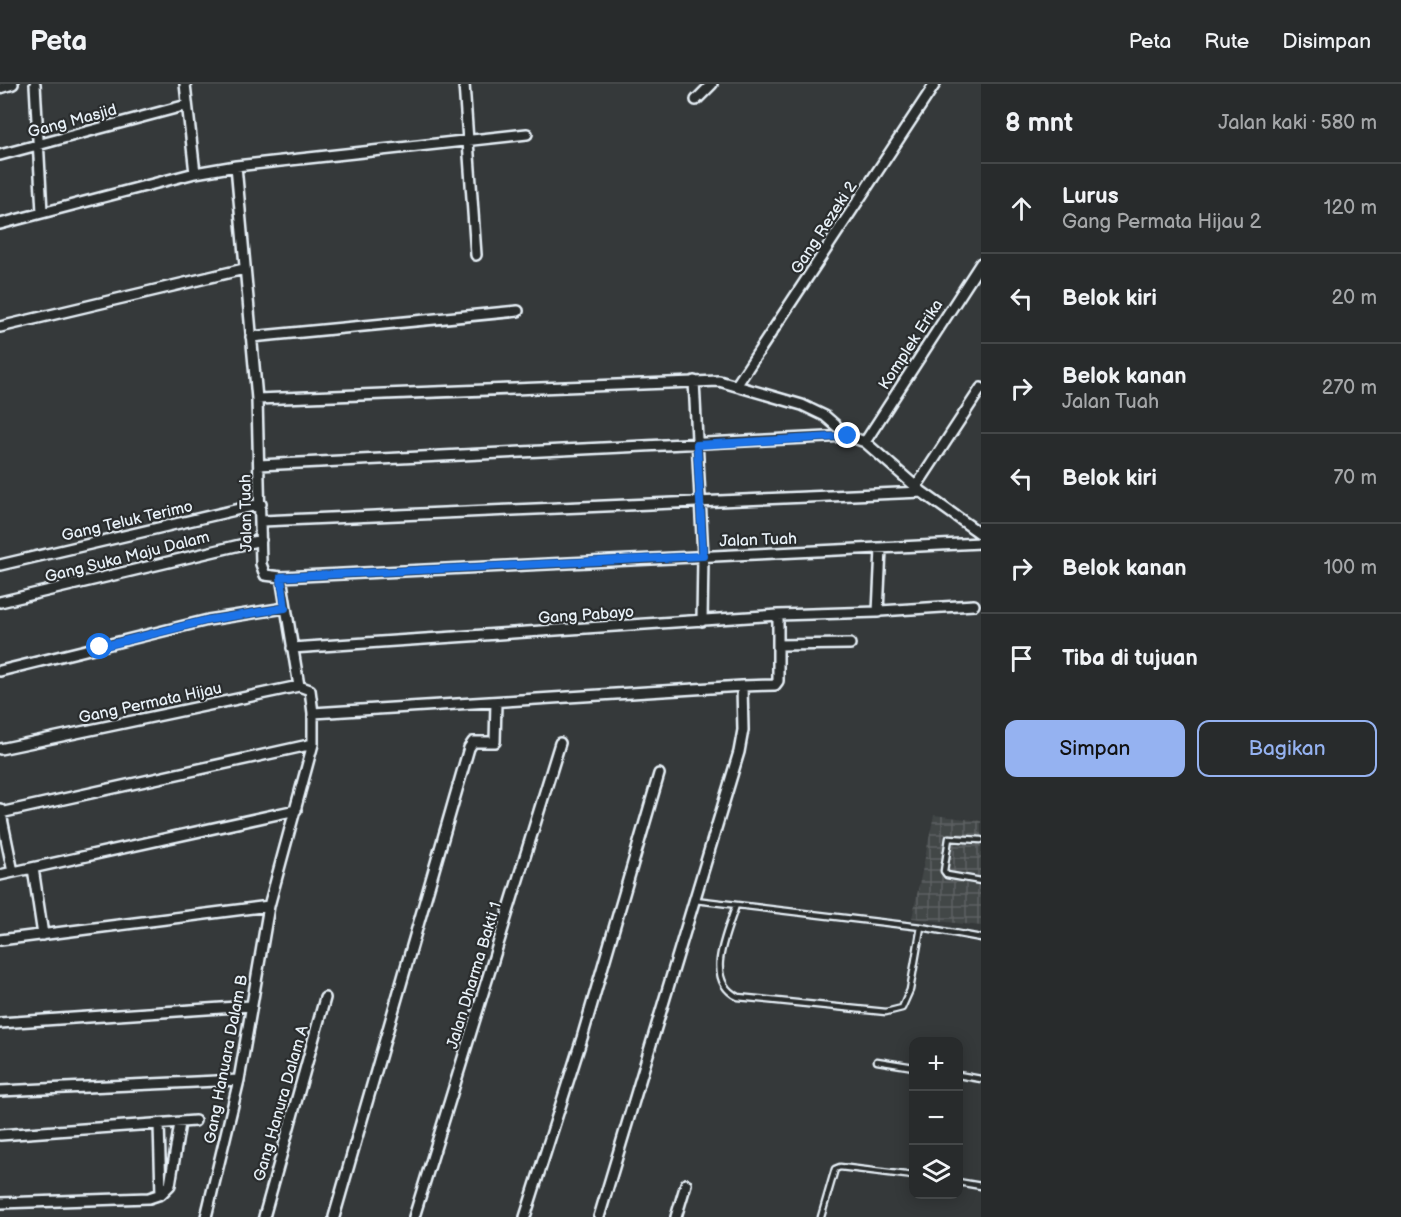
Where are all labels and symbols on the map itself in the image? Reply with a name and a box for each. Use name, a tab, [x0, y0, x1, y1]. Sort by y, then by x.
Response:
street label: Gang Masjid	[26, 100, 119, 142]
street label: Gang Rezeki 2	[787, 177, 862, 278]
street label: Komplek Erika	[875, 296, 947, 393]
route end	[834, 422, 860, 448]
street label: Jalan Tuah	[236, 474, 257, 552]
street label: Gang Teluk Terimo	[60, 497, 195, 546]
street label: Gang Suka Maju Dalam	[43, 528, 212, 587]
street label: Jalan Tuah	[719, 530, 797, 551]
street label: Gang Pabayo	[538, 603, 635, 628]
route start	[86, 633, 112, 659]
street label: Gang Permata Hijau	[77, 679, 224, 728]
street label: Jalan Dharma Bakti 1	[443, 900, 506, 1051]
street label: Gang Hanuara Dalam B	[201, 973, 252, 1145]
street label: Gang Hanura Dalam A	[250, 1023, 313, 1184]

